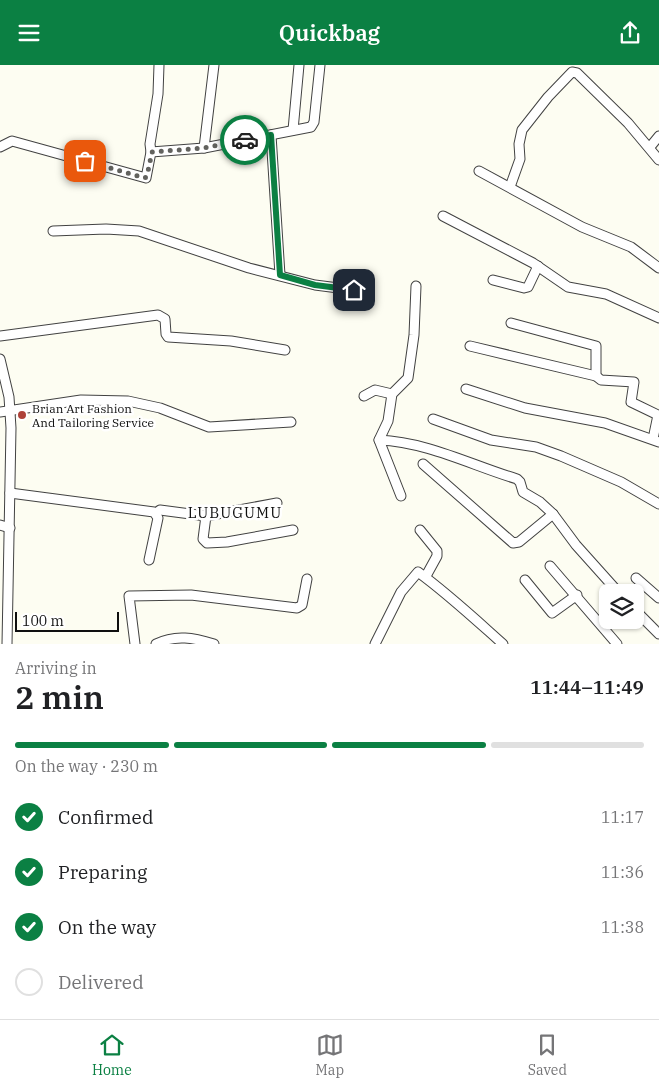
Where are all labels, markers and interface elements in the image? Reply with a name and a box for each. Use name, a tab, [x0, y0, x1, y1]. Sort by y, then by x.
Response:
text: Quickbag	[279, 18, 380, 47]
icon: menu	[15, 19, 43, 47]
icon: share	[616, 19, 644, 47]
courier	[220, 115, 270, 165]
icon: car	[231, 126, 259, 154]
pin	[64, 140, 106, 182]
icon: bag	[71, 147, 99, 175]
pin	[333, 269, 375, 311]
icon: home	[340, 276, 368, 304]
place label: Brian Art Fashion And Tailoring Service	[32, 401, 154, 430]
marker: Brian Art Fashion And Tailoring Service	[16, 409, 28, 421]
district label: LUBUGUMU	[188, 503, 282, 522]
map controls	[599, 584, 644, 629]
button: layers	[599, 584, 644, 629]
scale bar	[15, 609, 119, 632]
text: 100 m	[22, 612, 64, 630]
text: Arriving in	[15, 658, 97, 678]
text: 11:44–11:49	[530, 675, 644, 699]
text: 2 min	[15, 676, 104, 718]
text: On the way · 230 m	[15, 756, 158, 776]
icon: check	[15, 803, 43, 831]
text: Confirmed	[58, 805, 153, 829]
text: 11:17	[601, 807, 644, 827]
icon: check	[15, 858, 43, 886]
text: Preparing	[58, 860, 147, 884]
text: 11:36	[601, 862, 644, 882]
icon: check	[15, 913, 43, 941]
text: On the way	[58, 915, 156, 939]
text: 11:38	[601, 917, 644, 937]
text: Delivered	[58, 970, 144, 994]
tab: Home	[92, 1031, 132, 1079]
tab: Map	[316, 1031, 344, 1079]
tab: Saved	[528, 1031, 567, 1079]

